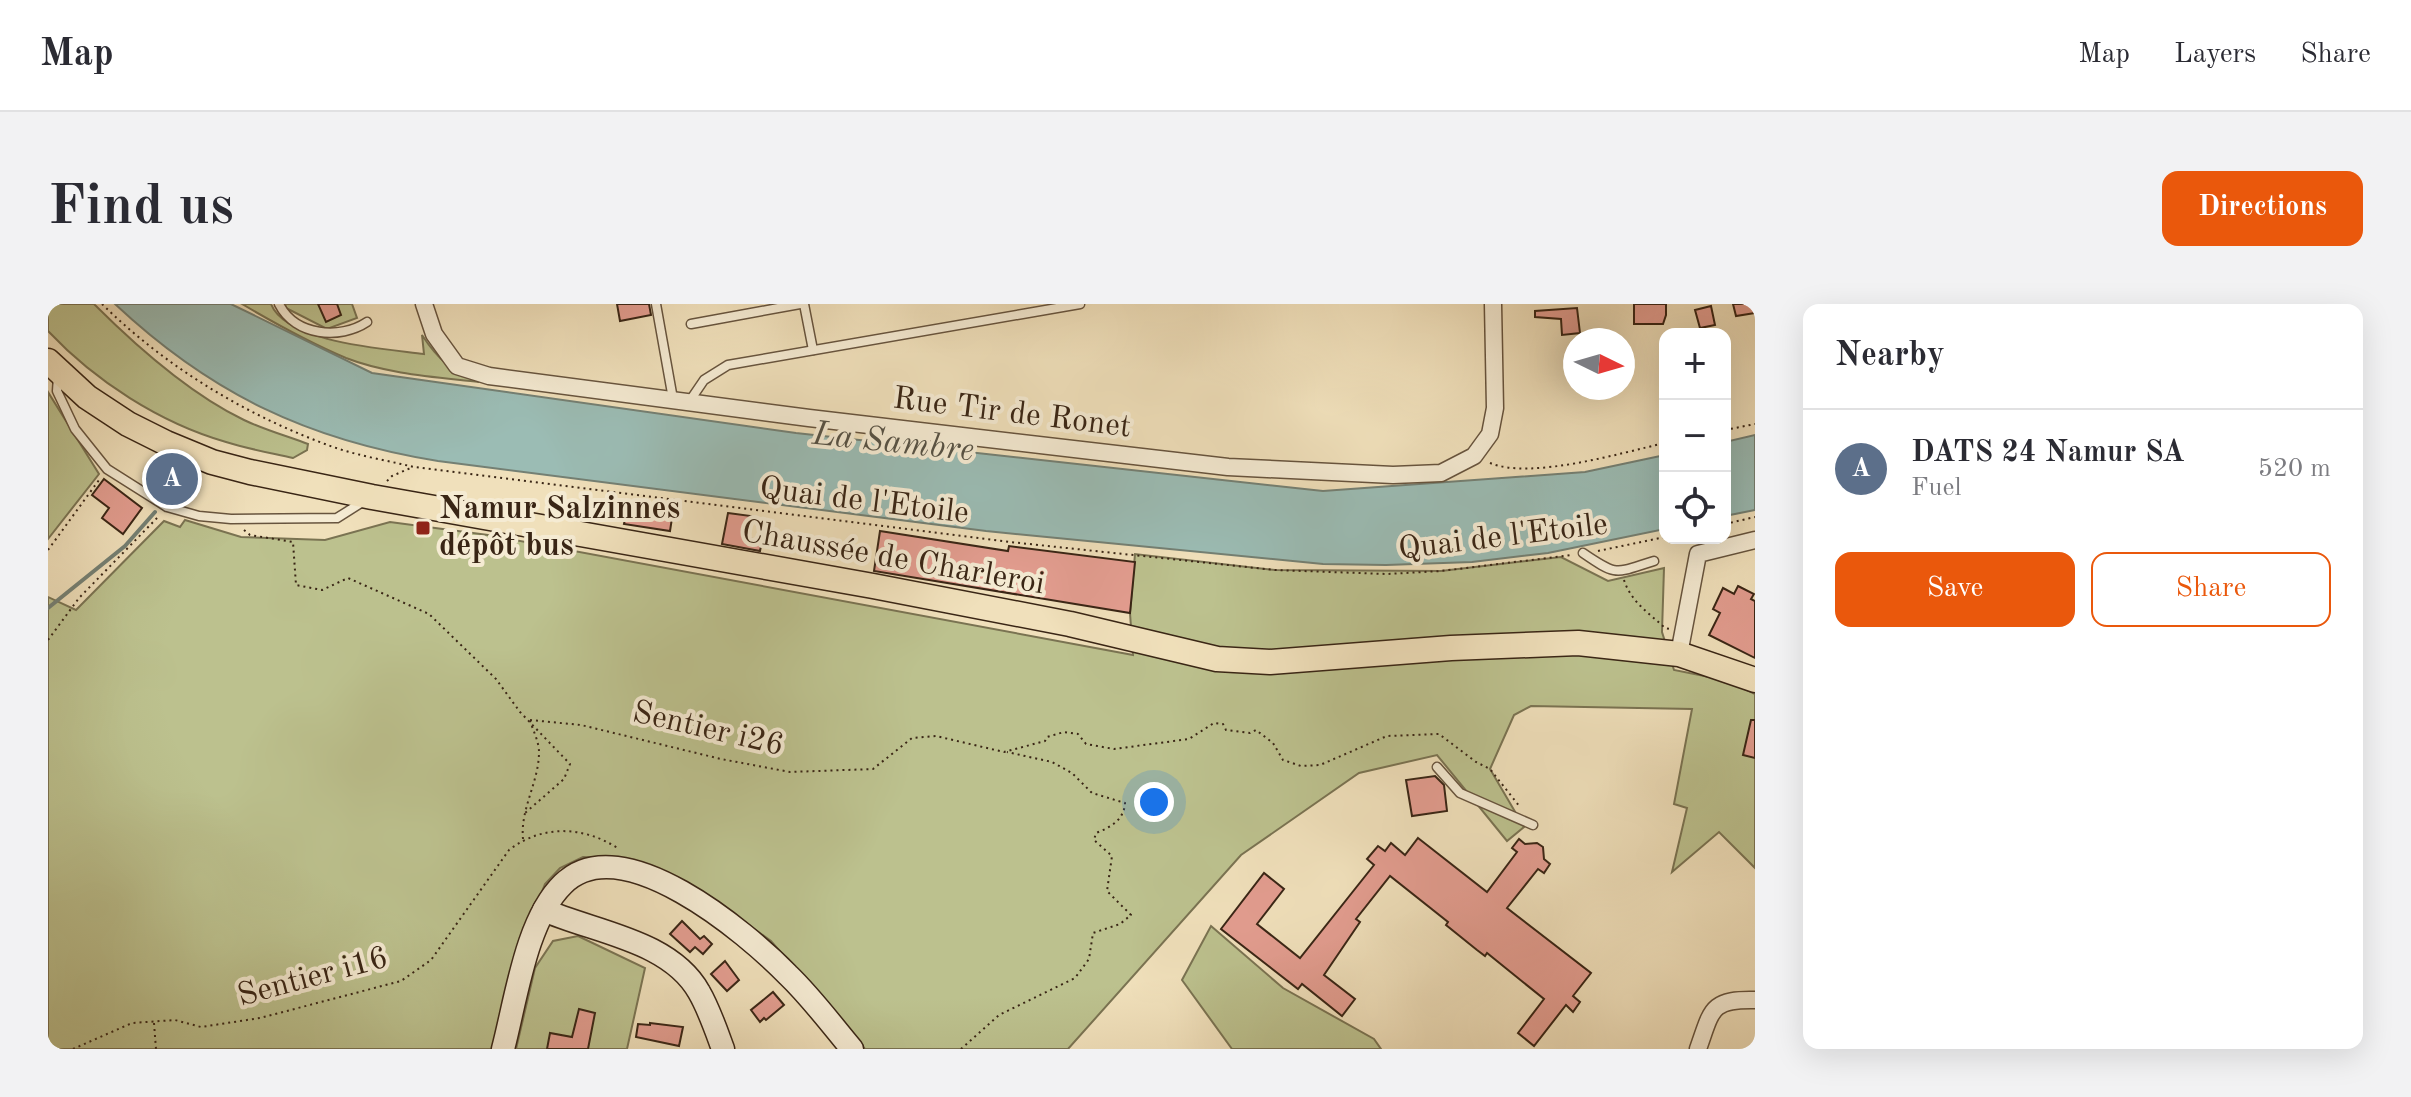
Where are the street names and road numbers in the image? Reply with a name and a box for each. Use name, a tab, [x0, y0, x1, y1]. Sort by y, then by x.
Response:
street label: Rue Tir de Ronet	[891, 384, 1133, 444]
street label: Quai de l'Etoile	[757, 473, 971, 531]
street label: Quai de l'Etoile	[1396, 509, 1610, 567]
street label: Chaussée de Charleroi	[739, 517, 1047, 601]
street label: Sentier i26	[629, 697, 787, 763]
street label: Sentier i16	[234, 943, 392, 1013]

